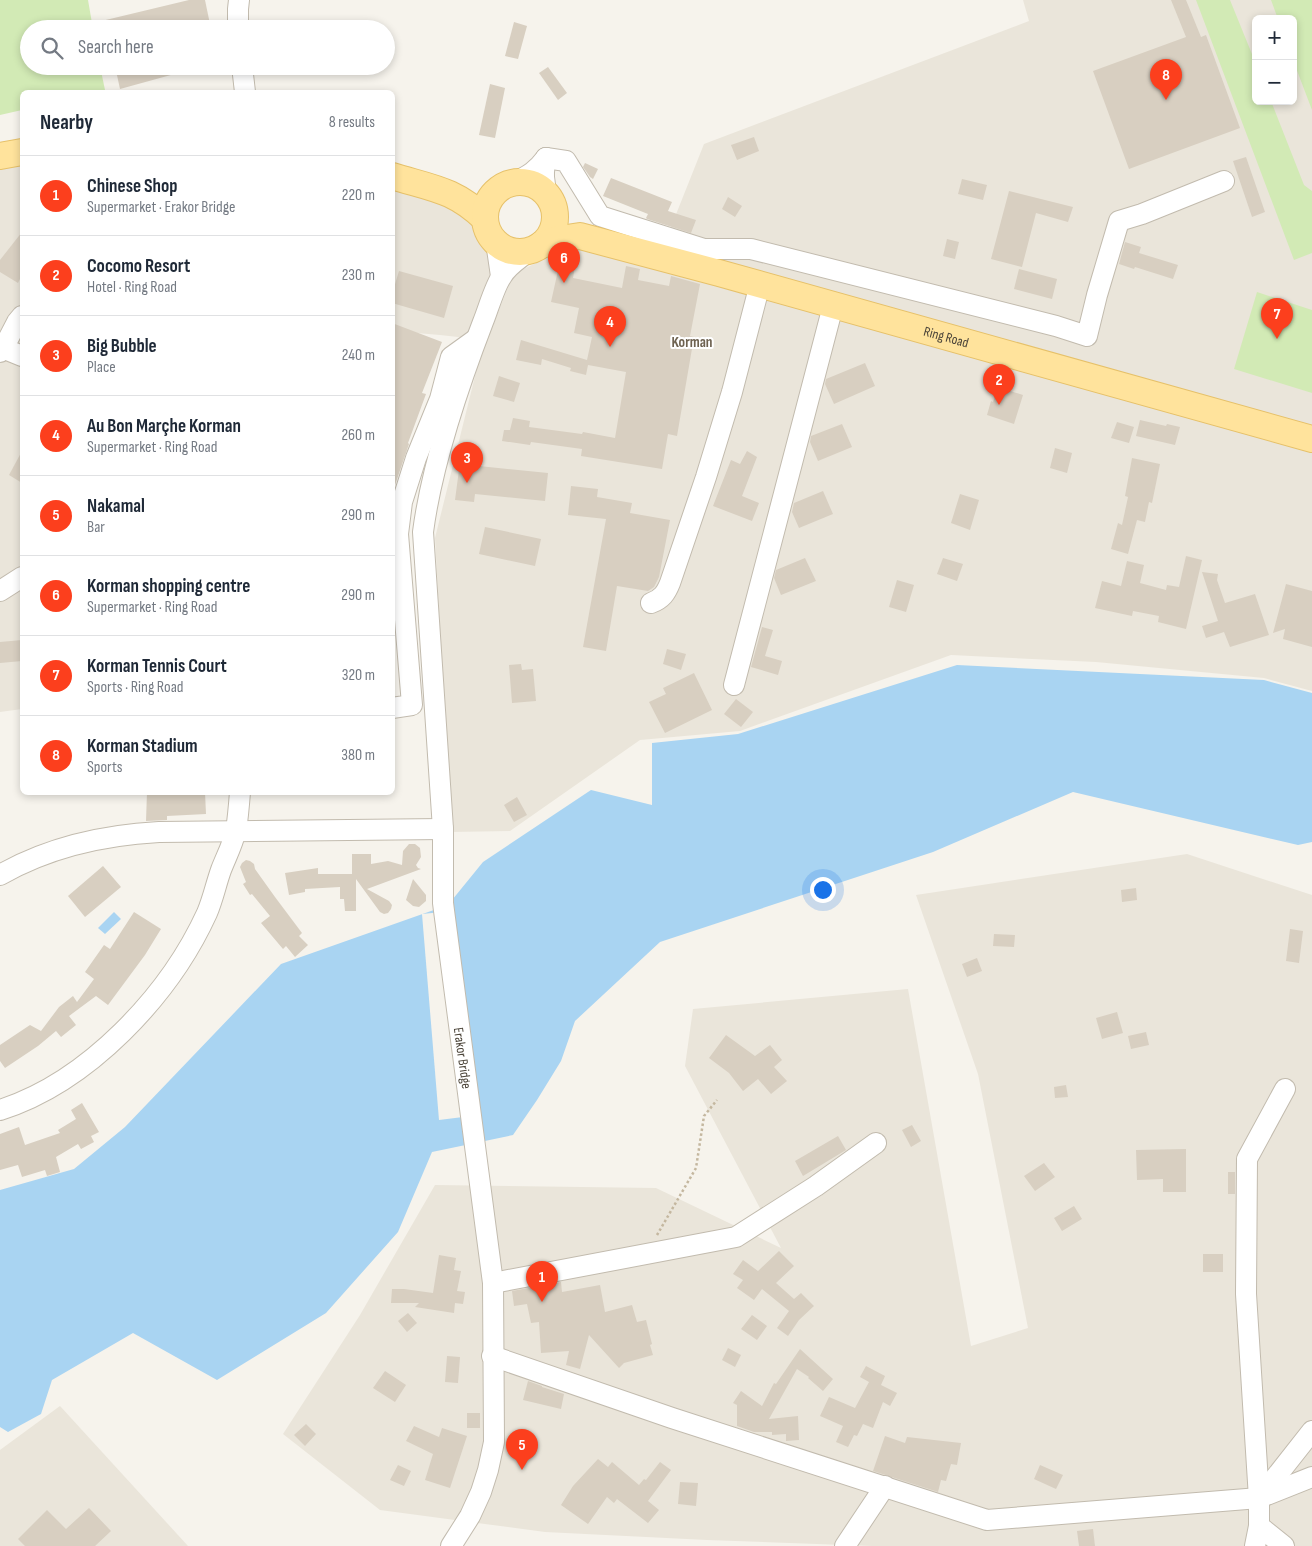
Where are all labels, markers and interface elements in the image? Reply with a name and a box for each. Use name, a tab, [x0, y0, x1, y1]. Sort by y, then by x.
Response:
map controls	[1252, 15, 1297, 105]
button: +	[1252, 15, 1297, 60]
search box	[20, 20, 395, 75]
icon: search	[38, 34, 66, 62]
text: Search here	[78, 36, 154, 59]
pin: 8	[1150, 59, 1182, 100]
button: −	[1252, 60, 1297, 105]
text: Nearby	[40, 110, 93, 135]
text: 8 results	[329, 113, 375, 132]
text: Chinese Shop	[87, 175, 178, 198]
text: 1	[53, 186, 59, 205]
text: 220 m	[342, 186, 375, 205]
text: Supermarket · Erakor Bridge	[87, 198, 235, 217]
pin: 6	[548, 242, 580, 283]
text: Cocomo Resort	[87, 255, 190, 278]
text: 2	[52, 266, 60, 285]
text: 230 m	[342, 266, 375, 285]
text: Hotel · Ring Road	[87, 278, 177, 297]
pin: 7	[1261, 298, 1293, 339]
pin: 4	[594, 306, 626, 347]
street label: Ring Road	[922, 323, 971, 352]
district label: Korman	[671, 333, 713, 352]
text: Big Bubble	[87, 335, 157, 358]
text: 3	[52, 346, 60, 365]
text: 240 m	[342, 346, 375, 365]
text: Place	[87, 358, 116, 377]
pin: 2	[983, 364, 1015, 405]
text: Au Bon Marçhe Korman	[87, 415, 241, 438]
text: 4	[52, 426, 60, 445]
text: 260 m	[341, 426, 375, 445]
text: Supermarket · Ring Road	[87, 438, 217, 457]
pin: 3	[451, 442, 483, 483]
text: Nakamal	[87, 495, 145, 518]
text: 5	[52, 506, 60, 525]
text: 290 m	[341, 506, 375, 525]
text: Bar	[87, 518, 105, 537]
text: Korman shopping centre	[87, 575, 250, 598]
text: 6	[52, 586, 60, 605]
text: 290 m	[341, 586, 375, 605]
text: Supermarket · Ring Road	[87, 598, 217, 617]
text: Korman Tennis Court	[87, 655, 227, 678]
text: 7	[53, 666, 59, 685]
text: 320 m	[342, 666, 375, 685]
text: Sports · Ring Road	[87, 678, 183, 697]
text: Korman Stadium	[87, 735, 198, 758]
text: 8	[52, 746, 60, 765]
text: 380 m	[341, 746, 375, 765]
text: Sports	[87, 758, 122, 777]
your location	[810, 877, 836, 903]
street label: Erakor Bridge	[450, 1026, 475, 1090]
pin: 1	[526, 1261, 558, 1302]
pin: 5	[506, 1429, 538, 1470]

